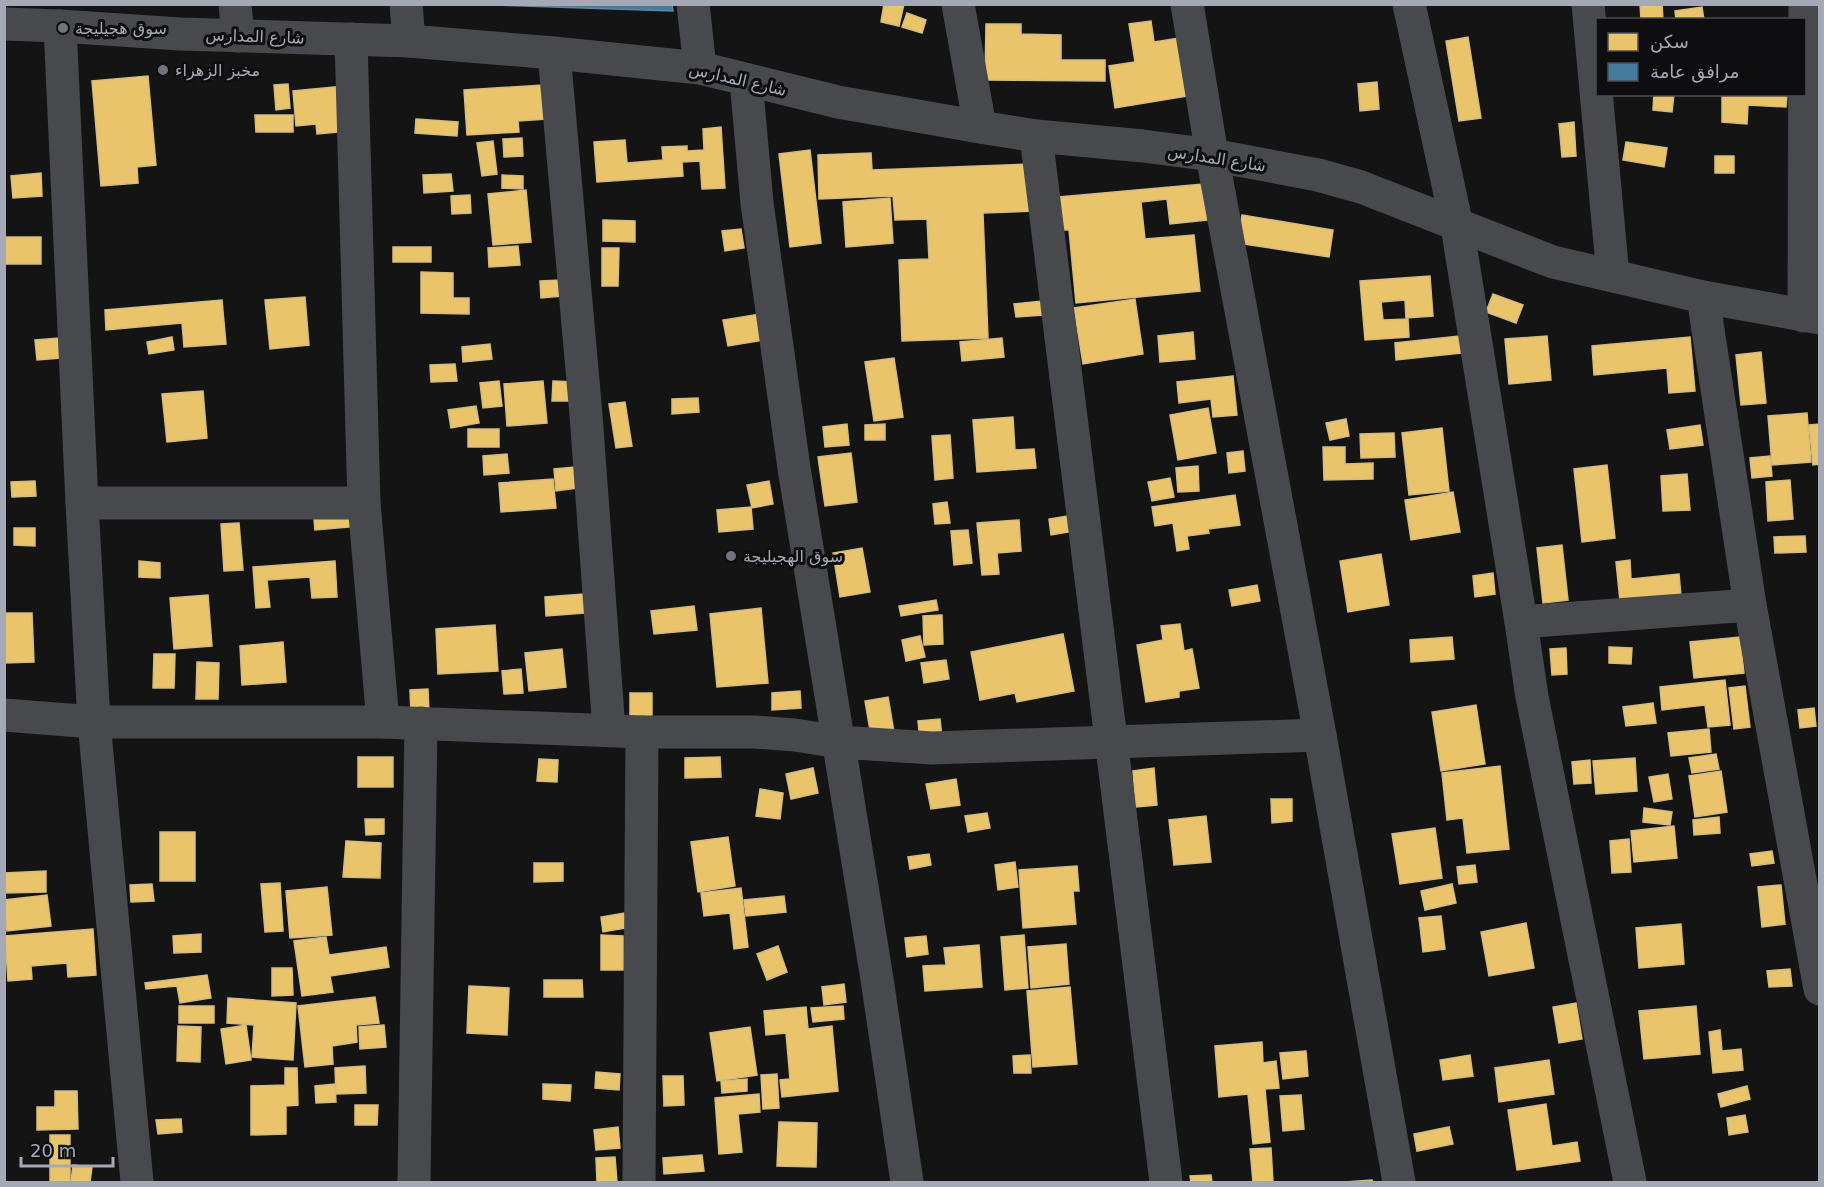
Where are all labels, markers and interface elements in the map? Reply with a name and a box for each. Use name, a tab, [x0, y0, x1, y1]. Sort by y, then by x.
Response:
legend	[1596, 18, 1806, 96]
place label: سوق هجيليجة	[75, 19, 167, 39]
marker: سوق هجيليجة	[56, 21, 70, 35]
street label: شارع المدارس	[205, 25, 305, 49]
text: سكن	[1650, 31, 1689, 53]
street label: شارع المدارس	[687, 59, 788, 101]
place label: مخبز الزهراء	[175, 61, 260, 81]
text: مرافق عامة	[1650, 61, 1739, 83]
marker: مخبز الزهراء	[156, 63, 170, 77]
street label: شارع المدارس	[1166, 141, 1267, 177]
place label: سوق الهجيليجة	[743, 547, 843, 567]
marker: سوق الهجيليجة	[724, 549, 738, 563]
scale bar	[21, 1130, 112, 1168]
text: 20 m	[30, 1140, 76, 1161]

